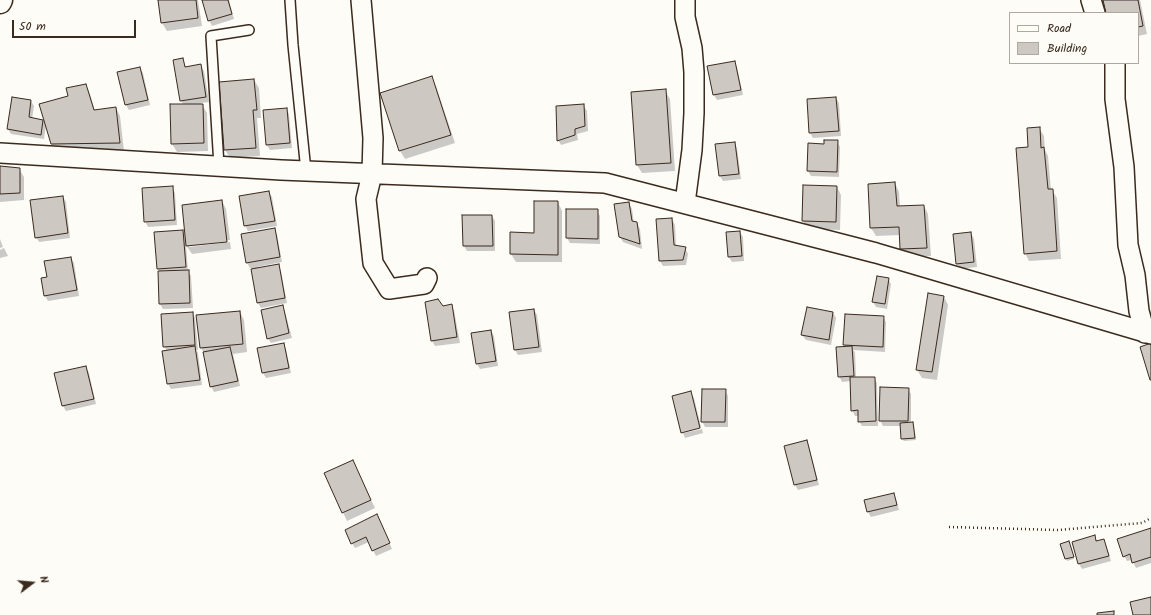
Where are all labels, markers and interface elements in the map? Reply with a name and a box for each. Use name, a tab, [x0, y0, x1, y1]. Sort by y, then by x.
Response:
scale bar	[14, 12, 138, 38]
legend	[1009, 12, 1139, 64]
text: 50 m	[19, 17, 46, 36]
text: Road	[1047, 19, 1071, 38]
text: Building	[1047, 39, 1087, 58]
north arrow	[12, 563, 52, 603]
text: N	[34, 574, 53, 586]

